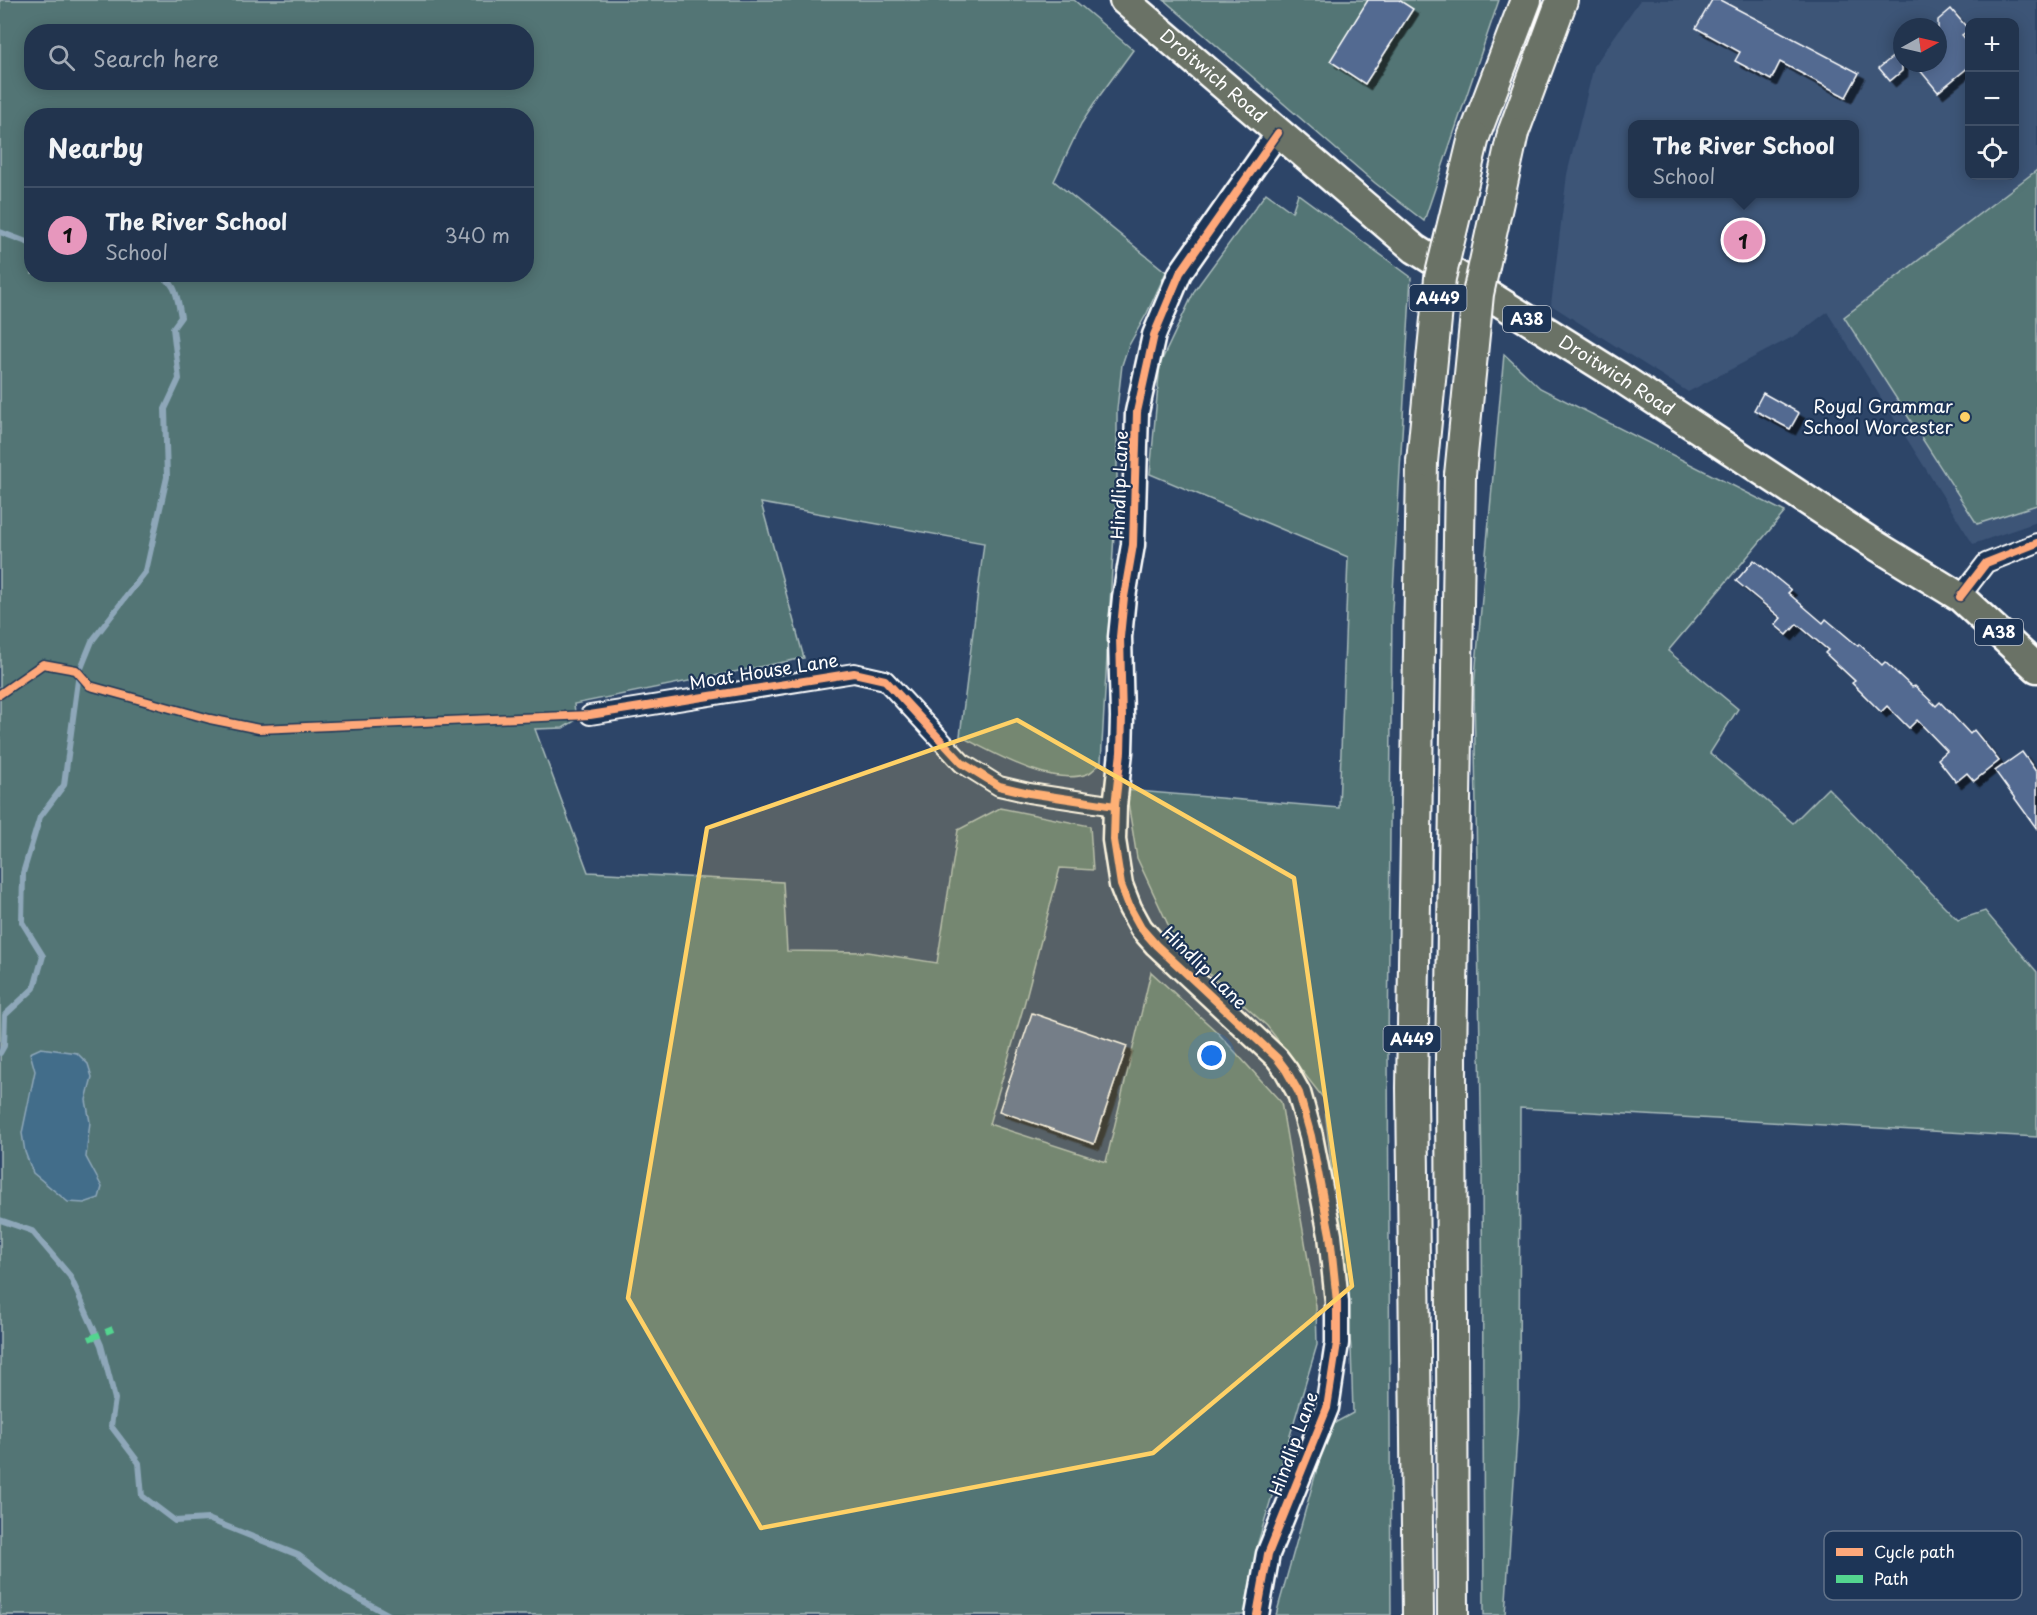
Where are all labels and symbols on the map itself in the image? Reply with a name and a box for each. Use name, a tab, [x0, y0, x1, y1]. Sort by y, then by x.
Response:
north arrow	[1893, 18, 1947, 72]
street label: Droitwich Road	[1155, 22, 1273, 128]
pin: 1	[1724, 218, 1762, 262]
road number: A449	[1410, 285, 1466, 311]
road number: A38	[1503, 306, 1551, 332]
street label: Droitwich Road	[1554, 327, 1680, 422]
place label: Royal Grammar School Worcester	[1803, 392, 1954, 440]
marker: Royal Grammar School Worcester	[1958, 410, 1972, 424]
street label: Hindlip Lane	[1103, 430, 1134, 540]
road number: A38	[1975, 619, 2023, 645]
street label: Moat House Lane	[687, 645, 840, 696]
street label: Hindlip Lane	[1156, 919, 1254, 1014]
road number: A449	[1384, 1026, 1440, 1052]
your location	[1197, 1041, 1226, 1070]
street label: Hindlip Lane	[1261, 1388, 1324, 1499]
legend	[1824, 1531, 2022, 1600]
text: Cycle path	[1874, 1539, 1955, 1563]
text: Path	[1874, 1566, 1909, 1590]

